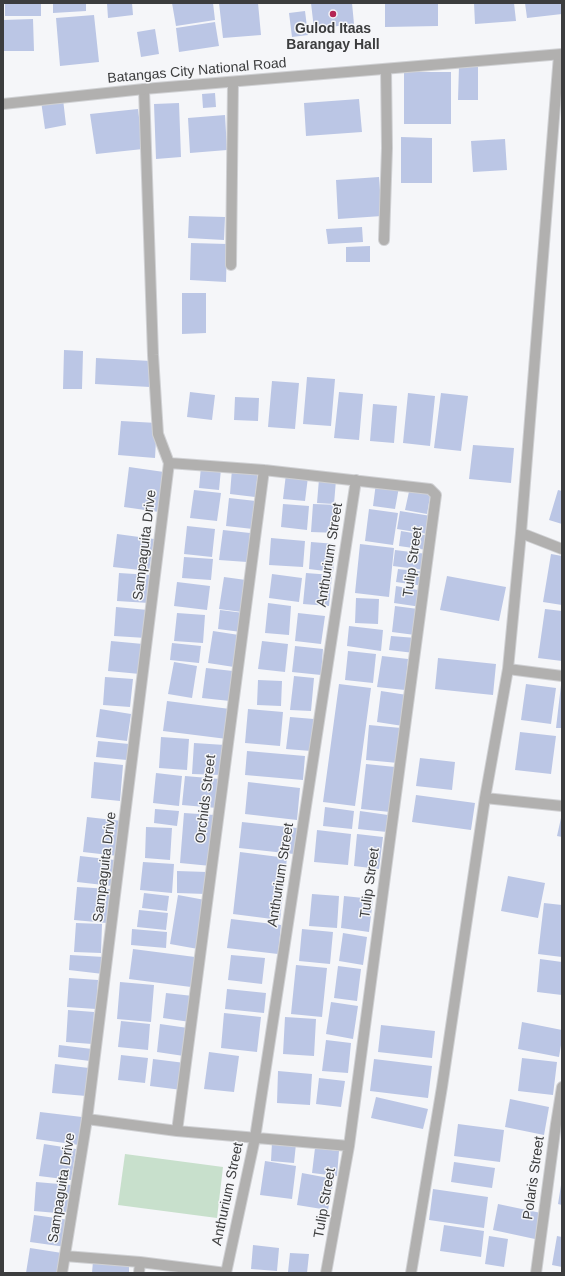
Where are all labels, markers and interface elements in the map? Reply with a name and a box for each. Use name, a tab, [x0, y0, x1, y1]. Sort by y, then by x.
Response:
marker: Gulod Itaas Barangay Hall	[328, 9, 338, 19]
place label: Gulod Itaas Barangay Hall	[286, 21, 380, 54]
street label: Batangas City National Road	[107, 55, 287, 87]
street label: Sampaguita Drive	[130, 489, 160, 601]
street label: Anthurium Street	[313, 502, 347, 608]
street label: Tulip Street	[400, 526, 426, 598]
street label: Orchids Street	[192, 754, 220, 844]
street label: Sampaguita Drive	[90, 811, 120, 923]
street label: Anthurium Street	[264, 822, 298, 928]
street label: Tulip Street	[357, 847, 383, 919]
street label: Sampaguita Drive	[45, 1132, 79, 1244]
street label: Polaris Street	[520, 1135, 548, 1221]
street label: Anthurium Street	[209, 1141, 247, 1247]
street label: Tulip Street	[311, 1167, 339, 1239]

